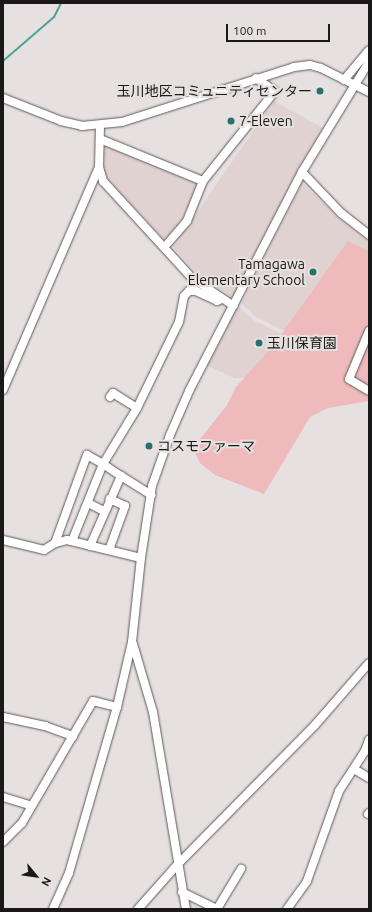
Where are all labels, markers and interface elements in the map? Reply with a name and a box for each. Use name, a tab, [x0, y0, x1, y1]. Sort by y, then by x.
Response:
scale bar	[228, 16, 332, 42]
text: 100 m	[233, 24, 266, 37]
place label: 玉川地区コミュニティセンター	[116, 83, 312, 99]
marker: 玉川地区コミュニティセンター	[315, 86, 325, 96]
place label: 7-Eleven	[239, 113, 293, 129]
marker: 7-Eleven	[226, 116, 236, 126]
place label: Tamagawa Elementary School	[188, 256, 305, 288]
marker: Tamagawa Elementary School	[308, 267, 318, 277]
place label: 玉川保育園	[267, 335, 337, 351]
marker: 玉川保育園	[254, 338, 264, 348]
place label: コスモファーマ	[157, 438, 255, 454]
marker: コスモファーマ	[144, 441, 154, 451]
north arrow	[16, 856, 56, 896]
text: N	[39, 875, 54, 888]

